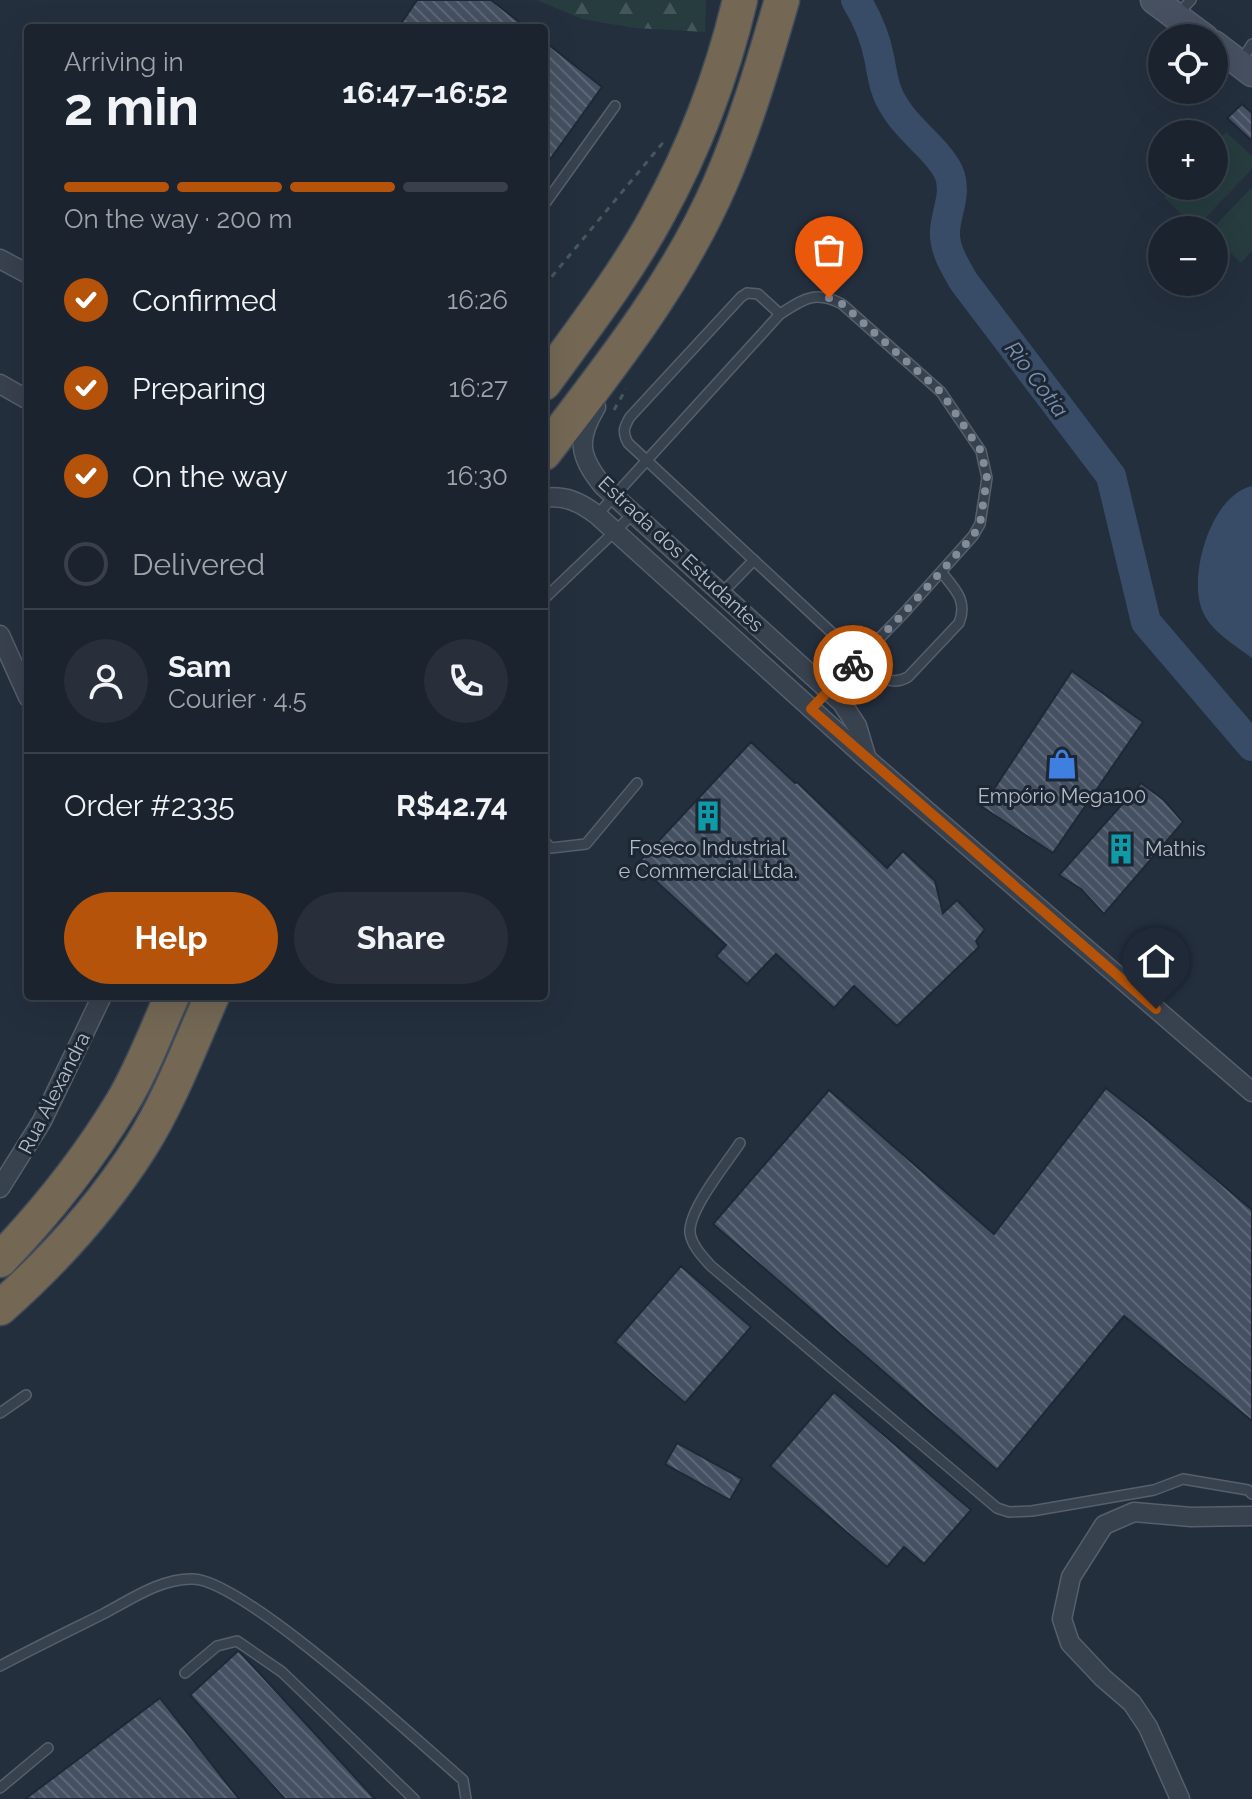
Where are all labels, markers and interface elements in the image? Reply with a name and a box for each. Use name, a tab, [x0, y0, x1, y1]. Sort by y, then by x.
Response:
map controls	[1148, 24, 1228, 296]
button: locate	[1148, 24, 1228, 104]
text: Arriving in	[64, 47, 184, 77]
text: 16:47–16:52	[342, 75, 508, 110]
text: 2 min	[64, 76, 199, 137]
button: +	[1148, 120, 1228, 200]
text: On the way · 200 m	[64, 204, 292, 234]
pin	[795, 216, 863, 298]
button: −	[1148, 216, 1228, 296]
icon: bag	[807, 228, 851, 272]
icon: check	[64, 278, 108, 322]
text: Confirmed	[132, 283, 277, 318]
text: 16:26	[447, 285, 508, 315]
water label: Rio Cotia	[1000, 336, 1074, 422]
icon: check	[64, 366, 108, 410]
text: Preparing	[132, 371, 266, 406]
text: 16:27	[449, 373, 508, 403]
icon: check	[64, 454, 108, 498]
text: On the way	[132, 459, 288, 494]
text: 16:30	[447, 461, 508, 491]
street label: Estrada dos Estudantes	[593, 471, 769, 637]
text: Delivered	[132, 547, 265, 582]
courier	[813, 625, 893, 705]
button: person	[64, 639, 148, 723]
button: phone	[424, 639, 508, 723]
icon: bike	[831, 643, 875, 687]
text: Sam	[168, 649, 231, 684]
text: Courier · 4.5	[168, 684, 307, 714]
shop icon: Empório Mega100	[1045, 747, 1079, 781]
place label: Empório Mega100	[978, 784, 1146, 808]
text: Order #2335	[64, 788, 235, 823]
text: R$42.74	[396, 788, 508, 823]
building icon: Foseco Industrial e Commercial Ltda.	[691, 799, 725, 833]
building icon: Mathis	[1104, 832, 1138, 866]
place label: Foseco Industrial e Commercial Ltda.	[619, 836, 797, 883]
place label: Mathis	[1145, 837, 1206, 861]
button: Help	[64, 892, 278, 984]
button: Share	[294, 892, 508, 984]
pin	[1122, 927, 1190, 1009]
icon: home	[1134, 939, 1178, 983]
street label: Rua Alexandra	[13, 1028, 95, 1158]

